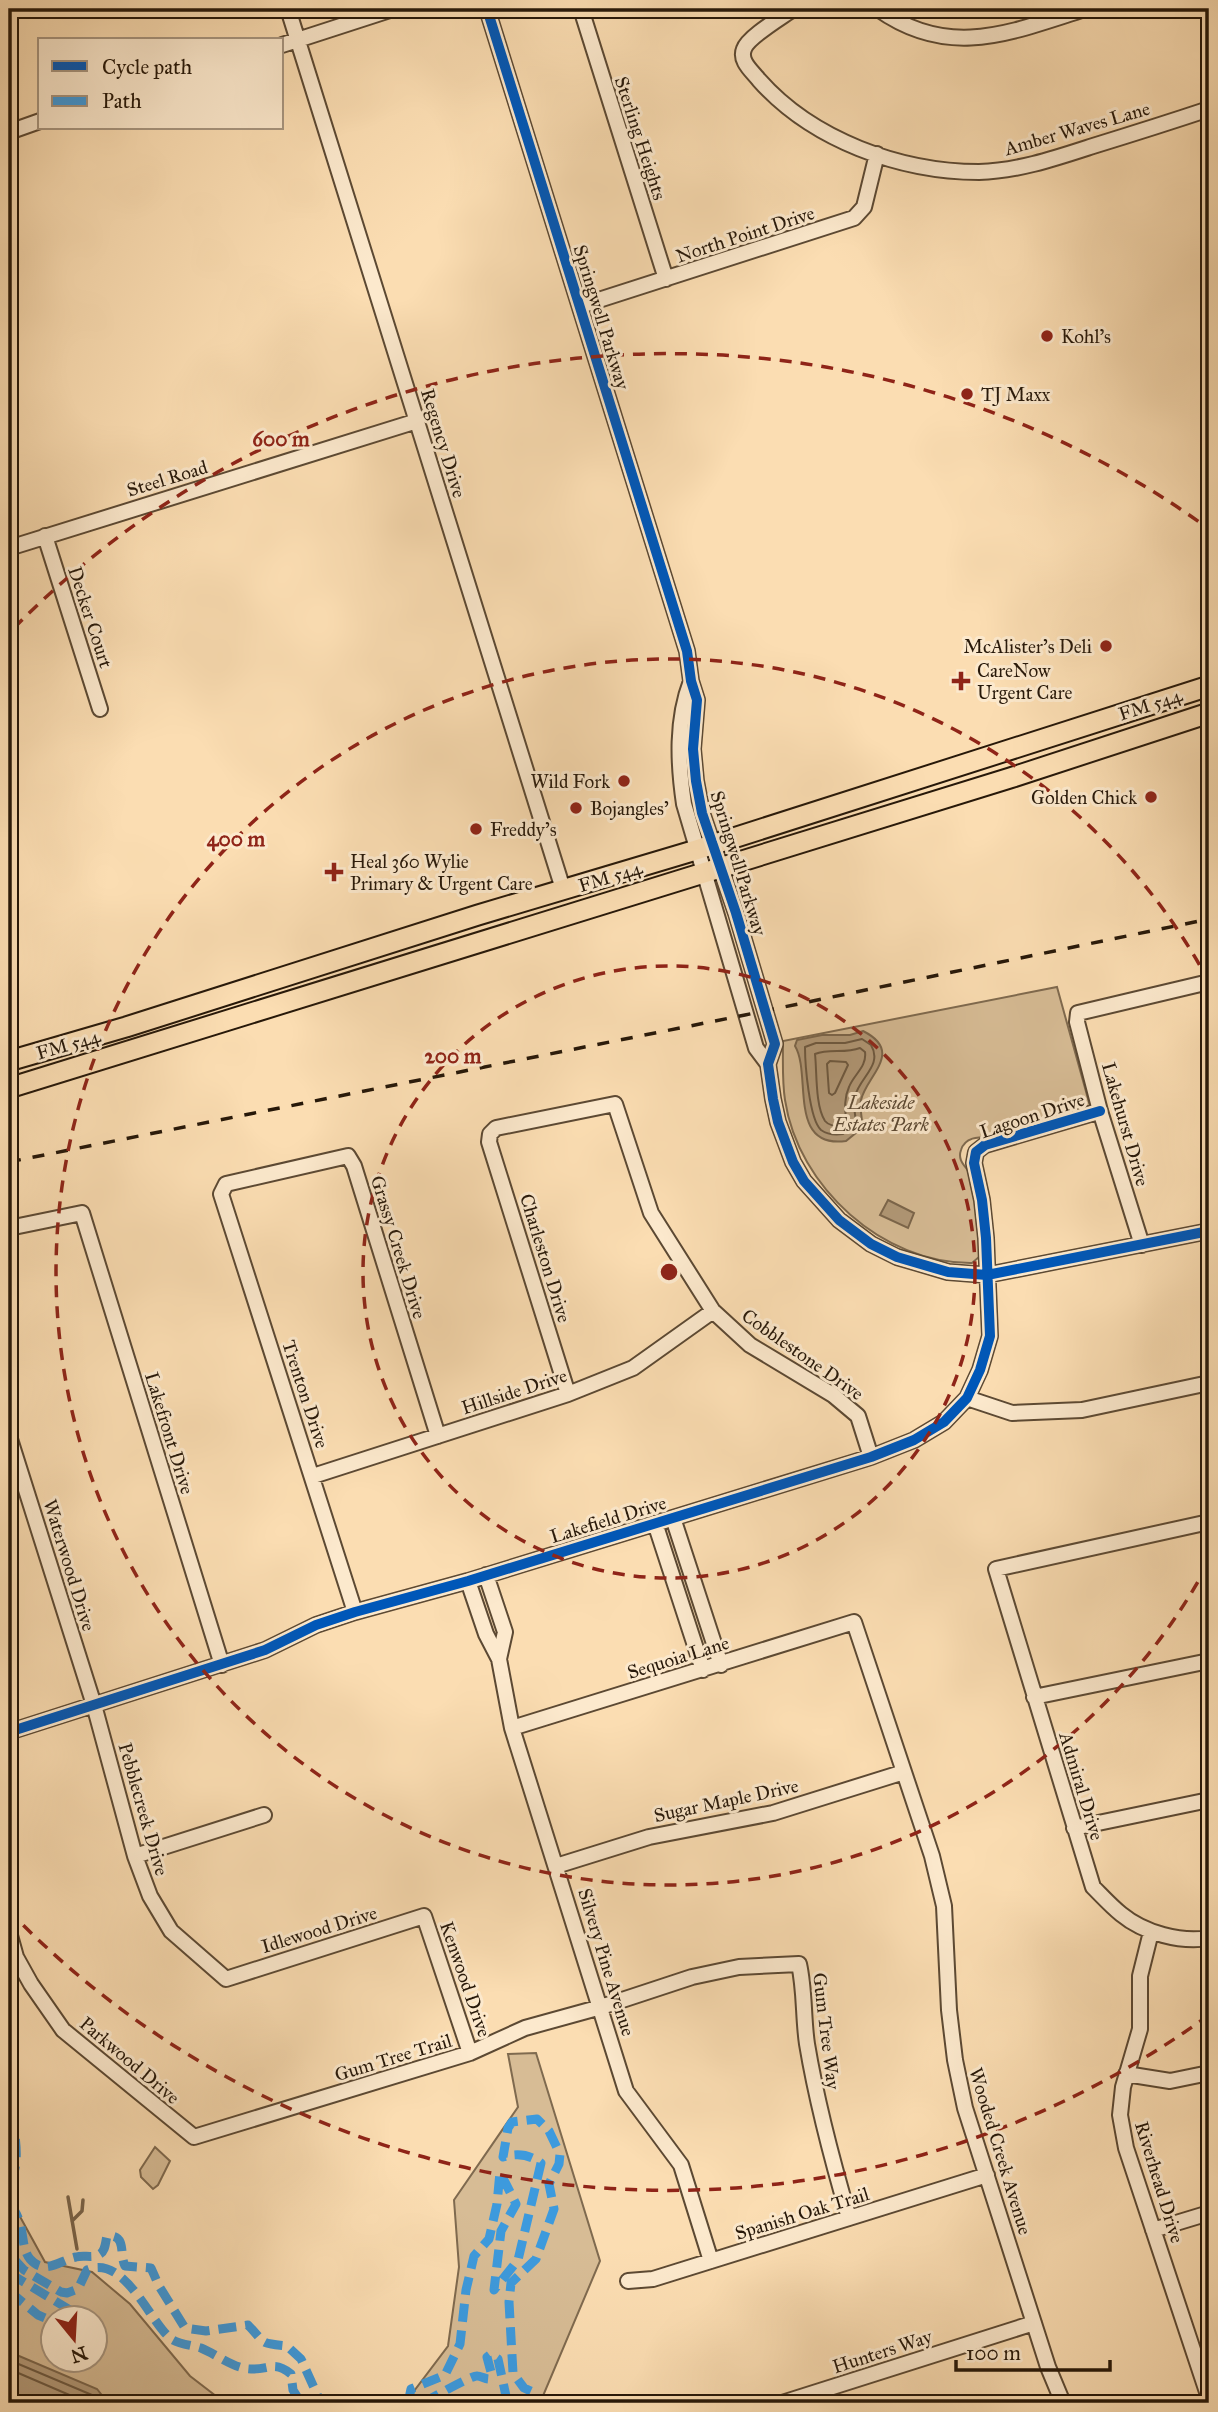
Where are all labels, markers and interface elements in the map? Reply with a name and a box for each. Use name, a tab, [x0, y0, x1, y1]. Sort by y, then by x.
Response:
legend	[38, 38, 284, 130]
text: Cycle path	[102, 54, 193, 80]
street label: Sterling Heights	[609, 73, 671, 203]
text: Path	[102, 88, 142, 114]
street label: Amber Waves Lane	[1001, 97, 1153, 160]
street label: North Point Drive	[673, 201, 817, 268]
street label: Springwell Parkway	[568, 242, 635, 394]
place label: Kohl's	[1061, 325, 1111, 348]
marker: Kohl's	[1039, 328, 1055, 344]
place label: TJ Maxx	[981, 383, 1051, 407]
street label: Regency Drive	[415, 386, 471, 501]
marker: TJ Maxx	[959, 386, 975, 402]
text: 600 m	[252, 426, 310, 452]
street label: Steel Road	[124, 455, 211, 502]
street label: Decker Court	[63, 563, 118, 671]
place label: McAlister's Deli	[963, 635, 1092, 658]
marker: McAlister's Deli	[1098, 638, 1114, 654]
place label: CareNow Urgent Care	[977, 659, 1072, 705]
marker: CareNow Urgent Care	[951, 671, 971, 691]
street label: FM 544	[1115, 683, 1185, 726]
place label: Wild Fork	[531, 770, 610, 793]
marker: Wild Fork	[616, 773, 632, 789]
place label: Golden Chick	[1031, 786, 1137, 809]
street label: Springwell Parkway	[705, 788, 772, 940]
marker: Golden Chick	[1143, 789, 1159, 805]
place label: Bojangles'	[590, 797, 669, 821]
marker: Bojangles'	[568, 800, 584, 816]
place label: Freddy's	[490, 818, 557, 841]
marker: Freddy's	[468, 821, 484, 837]
text: 400 m	[207, 826, 266, 852]
place label: Heal 360 Wylie Primary & Urgent Care	[350, 850, 533, 896]
street label: FM 544	[575, 856, 645, 897]
marker: Heal 360 Wylie Primary & Urgent Care	[324, 862, 344, 882]
street label: FM 544	[33, 1024, 103, 1065]
text: 200 m	[425, 1043, 482, 1069]
street label: Lakehurst Drive	[1097, 1059, 1154, 1189]
street label: Lagoon Drive	[977, 1088, 1088, 1144]
park label: Lakeside Estates Park	[832, 1091, 930, 1136]
street label: Grassy Creek Drive	[366, 1173, 431, 1322]
street label: Charleston Drive	[515, 1191, 576, 1325]
centre of rings	[657, 1260, 681, 1284]
street label: Cobblestone Drive	[737, 1304, 868, 1405]
street label: Trenton Drive	[277, 1337, 334, 1451]
street label: Hillside Drive	[459, 1364, 570, 1419]
street label: Lakefront Drive	[140, 1369, 199, 1497]
street label: Lakefield Drive	[547, 1491, 669, 1548]
street label: Waterwood Drive	[39, 1497, 100, 1634]
street label: Sequoia Lane	[624, 1631, 732, 1685]
street label: Admiral Drive	[1054, 1728, 1109, 1843]
street label: Pebblecreek Drive	[114, 1740, 174, 1878]
street label: Sugar Maple Drive	[652, 1774, 801, 1828]
street label: Silvery Pine Avenue	[573, 1885, 640, 2039]
street label: Idlewood Drive	[259, 1901, 380, 1958]
street label: Kenwood Drive	[435, 1918, 496, 2040]
street label: Gum Tree Way	[808, 1971, 845, 2092]
street label: Parkwood Drive	[75, 2012, 185, 2109]
street label: Gum Tree Trail	[332, 2028, 455, 2086]
street label: Wooded Creek Avenue	[964, 2065, 1037, 2238]
street label: Riverhead Drive	[1130, 2118, 1189, 2246]
street label: Spanish Oak Trail	[732, 2182, 873, 2245]
north arrow	[38, 2304, 108, 2374]
street label: Hunters Way	[830, 2324, 936, 2378]
scale bar	[956, 2328, 1110, 2372]
text: 100 m	[966, 2340, 1021, 2366]
text: N	[68, 2341, 90, 2368]

